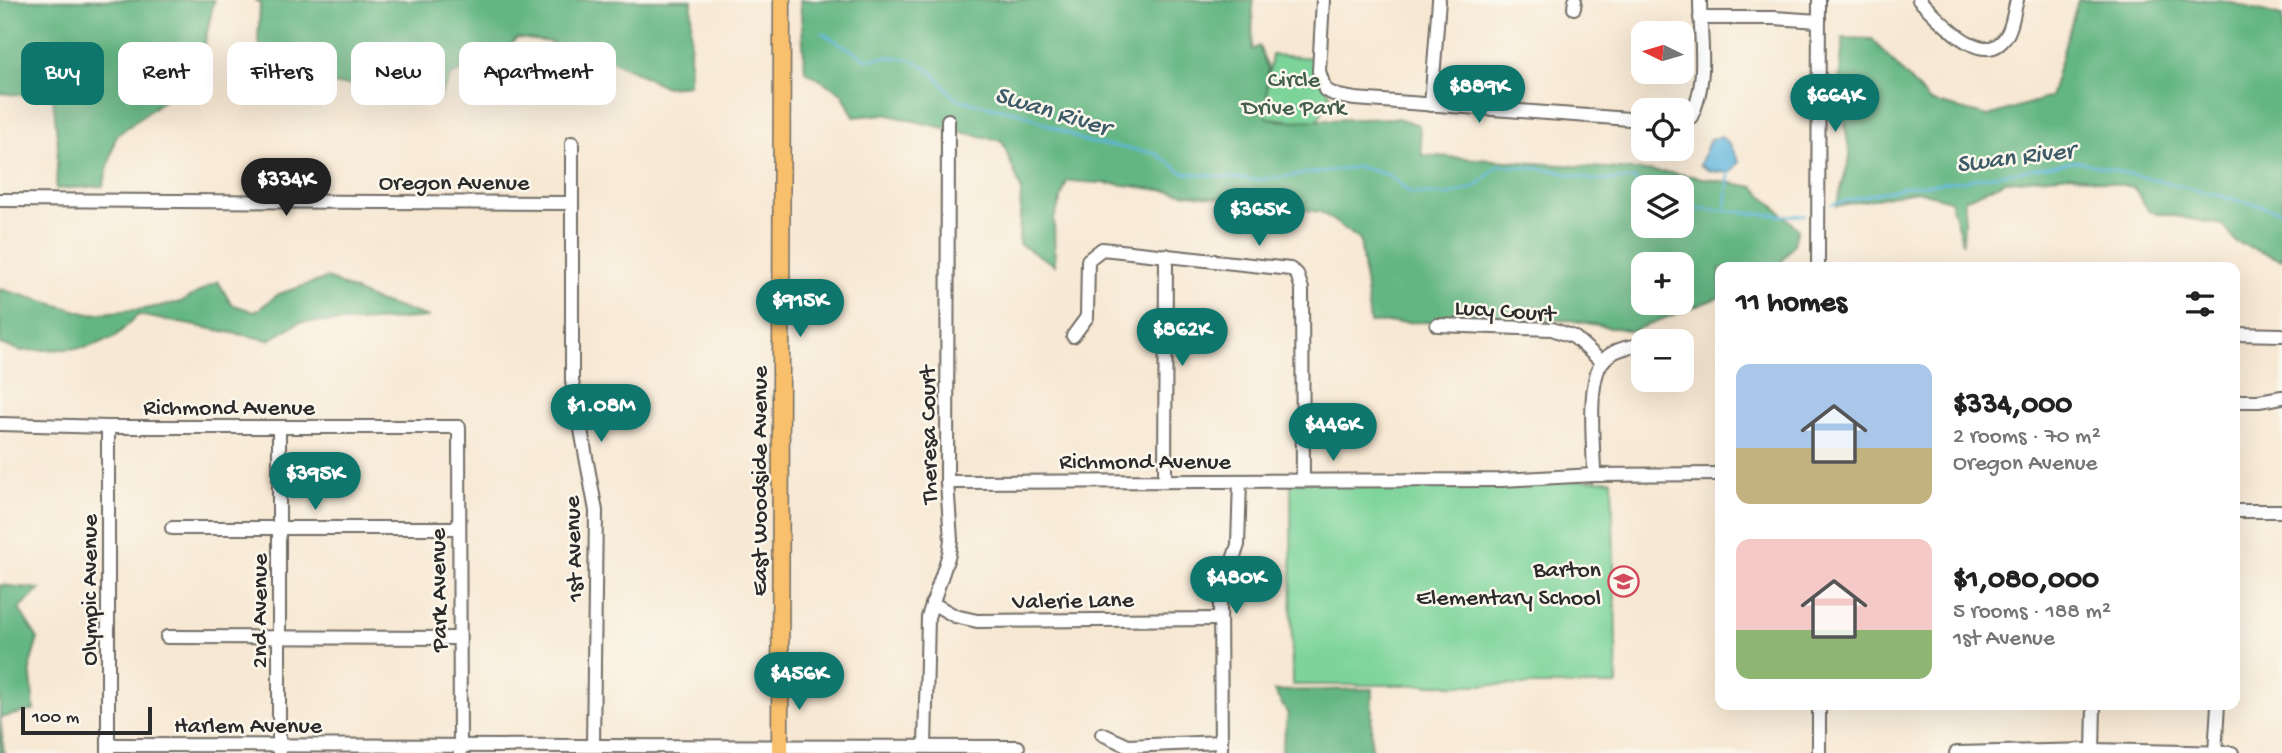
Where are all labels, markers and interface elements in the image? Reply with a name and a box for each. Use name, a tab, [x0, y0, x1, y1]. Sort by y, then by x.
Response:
north arrow	[1631, 21, 1694, 84]
map controls	[1631, 21, 1694, 392]
chip: Buy	[21, 42, 104, 105]
chip: Rent	[118, 42, 213, 105]
chip: Filters	[227, 42, 337, 105]
chip: New	[351, 42, 445, 105]
chip: Apartment	[459, 42, 616, 105]
pin: $889K	[1430, 66, 1528, 125]
park label: Circle Drive Park	[1240, 67, 1348, 124]
text: $889K	[1449, 74, 1509, 101]
pin: $664K	[1786, 74, 1884, 134]
water label: Swan River	[990, 81, 1117, 147]
text: $664K	[1806, 83, 1864, 110]
button: locate	[1631, 98, 1694, 161]
water label: Swan River	[1955, 136, 2081, 182]
pin: $334K	[237, 158, 335, 218]
text: $334K	[257, 167, 315, 194]
street label: Oregon Avenue	[379, 170, 530, 199]
button: layers	[1631, 175, 1694, 238]
pin: $365K	[1210, 188, 1308, 248]
text: $365K	[1230, 197, 1288, 224]
button: +	[1631, 252, 1694, 315]
pin: $915K	[751, 280, 849, 339]
icon: filters	[2181, 285, 2219, 323]
text: 11 homes	[1736, 287, 1847, 322]
text: $915K	[772, 288, 828, 315]
street label: Lucy Court	[1453, 295, 1558, 331]
pin: $862K	[1133, 308, 1231, 368]
text: $862K	[1153, 317, 1211, 344]
button: −	[1631, 329, 1694, 392]
street label: Theresa Court	[915, 363, 946, 506]
street label: East Woodside Avenue	[747, 365, 776, 596]
pin: $1.08M	[544, 384, 658, 444]
text: $334,000	[1953, 389, 2072, 424]
icon: home	[1792, 392, 1876, 476]
text: $1.08M	[567, 393, 635, 420]
street label: Richmond Avenue	[143, 395, 315, 424]
pin: $446K	[1284, 404, 1382, 463]
text: $446K	[1305, 412, 1361, 439]
text: 2 rooms · 70 m²	[1953, 424, 2101, 451]
street label: Richmond Avenue	[1059, 449, 1231, 478]
text: Oregon Avenue	[1953, 451, 2097, 478]
pin: $395K	[266, 452, 364, 512]
text: $395K	[286, 461, 344, 488]
street label: 1st Avenue	[559, 495, 592, 603]
street label: Olympic Avenue	[77, 514, 106, 666]
street label: Park Avenue	[425, 527, 456, 653]
street label: 2nd Avenue	[247, 553, 276, 669]
pin: $480K	[1187, 556, 1285, 616]
place label: Barton Elementary School	[1416, 557, 1602, 614]
text: $1,080,000	[1953, 564, 2099, 599]
text: $480K	[1206, 565, 1266, 592]
school or university icon: Barton Elementary School	[1607, 565, 1641, 599]
icon: home	[1792, 567, 1876, 651]
street label: Valerie Lane	[1011, 587, 1135, 618]
text: 5 rooms · 188 m²	[1953, 599, 2111, 626]
text: 1st Avenue	[1953, 626, 2055, 653]
pin: $456K	[750, 652, 848, 712]
text: $456K	[770, 661, 828, 688]
scale bar	[21, 704, 152, 736]
text: 100 m	[32, 707, 79, 730]
street label: Harlem Avenue	[174, 713, 323, 742]

